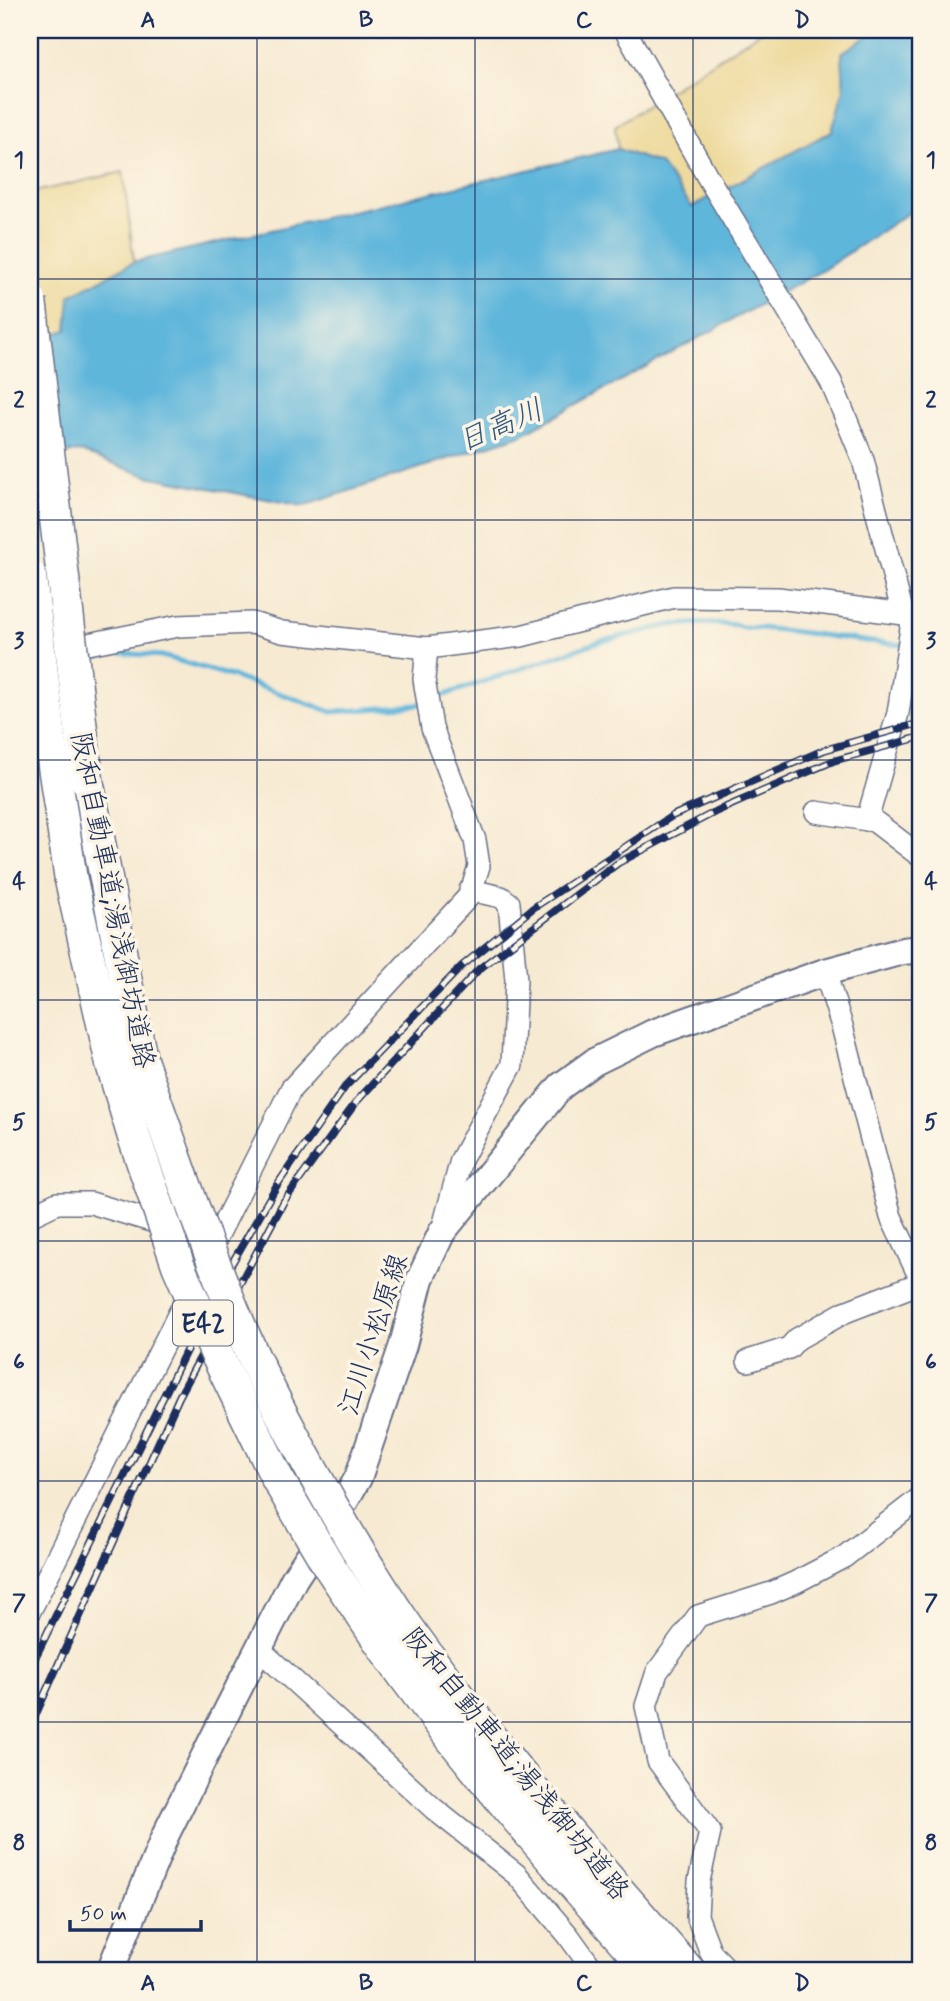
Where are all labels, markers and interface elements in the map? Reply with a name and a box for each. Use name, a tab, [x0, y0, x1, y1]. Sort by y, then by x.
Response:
text: A	[140, 6, 156, 36]
text: B	[359, 6, 374, 36]
text: C	[576, 6, 593, 36]
text: D	[794, 6, 810, 36]
text: 1	[14, 146, 24, 176]
text: 1	[926, 146, 936, 176]
text: 2	[13, 386, 25, 416]
text: 2	[925, 386, 937, 416]
water label: 日高川	[452, 391, 550, 462]
text: 3	[14, 627, 25, 657]
text: 3	[926, 627, 937, 657]
street label: 阪和自動車道;湯浅御坊道路	[61, 729, 162, 1072]
text: 4	[12, 867, 26, 897]
text: 4	[924, 867, 938, 897]
text: 5	[12, 1108, 26, 1138]
text: 5	[924, 1108, 938, 1138]
street label: 江川小松原線	[331, 1249, 418, 1420]
road number: E42	[173, 1300, 233, 1346]
text: 6	[13, 1348, 25, 1378]
text: 6	[925, 1348, 937, 1378]
text: 7	[12, 1589, 26, 1619]
text: 7	[924, 1589, 938, 1619]
street label: 阪和自動車道;湯浅御坊道路	[393, 1620, 637, 1909]
text: 8	[13, 1829, 25, 1859]
text: 8	[925, 1829, 937, 1859]
scale bar	[70, 1889, 201, 1933]
text: 50 m	[80, 1900, 127, 1928]
text: A	[140, 1969, 156, 1999]
text: B	[359, 1969, 374, 1999]
text: C	[576, 1969, 593, 1999]
text: D	[794, 1969, 810, 1999]

